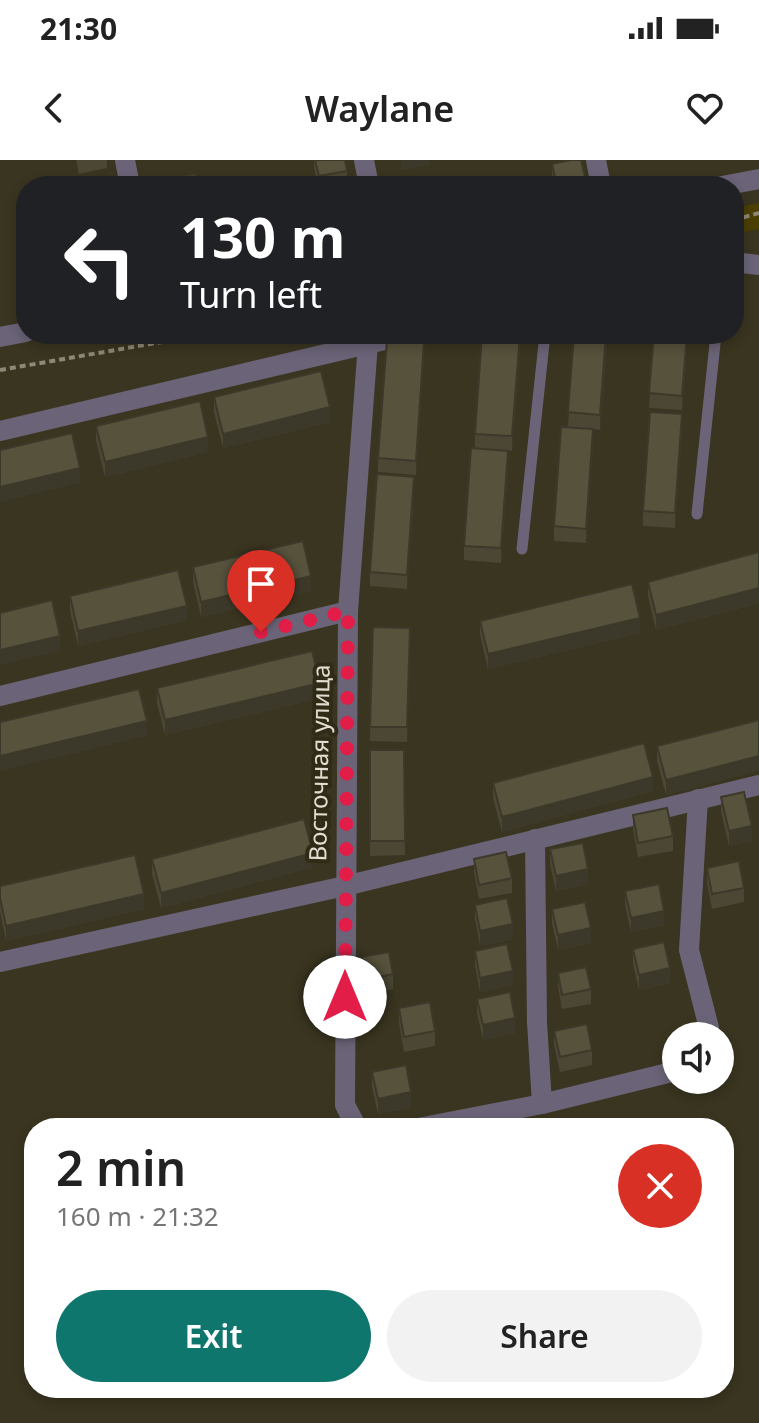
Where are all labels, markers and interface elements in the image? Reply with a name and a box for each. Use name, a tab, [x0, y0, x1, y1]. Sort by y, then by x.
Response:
text: 21:30	[40, 8, 117, 49]
text: Waylane	[305, 84, 454, 133]
icon: back	[32, 86, 76, 130]
icon: heart	[683, 86, 727, 130]
text: 130 m	[180, 198, 345, 274]
icon: left	[48, 208, 152, 312]
text: Turn left	[180, 270, 322, 319]
pin	[227, 550, 295, 632]
icon: arrive	[239, 562, 283, 606]
street label: Восточная улица	[300, 664, 337, 862]
position arrow	[303, 955, 387, 1039]
map controls	[662, 1022, 734, 1094]
button: sound	[662, 1022, 734, 1094]
text: 2 min	[56, 1135, 186, 1200]
button: close	[618, 1144, 702, 1228]
text: 160 m · 21:32	[56, 1198, 219, 1234]
button: Exit	[56, 1290, 371, 1382]
button: Share	[387, 1290, 702, 1382]

